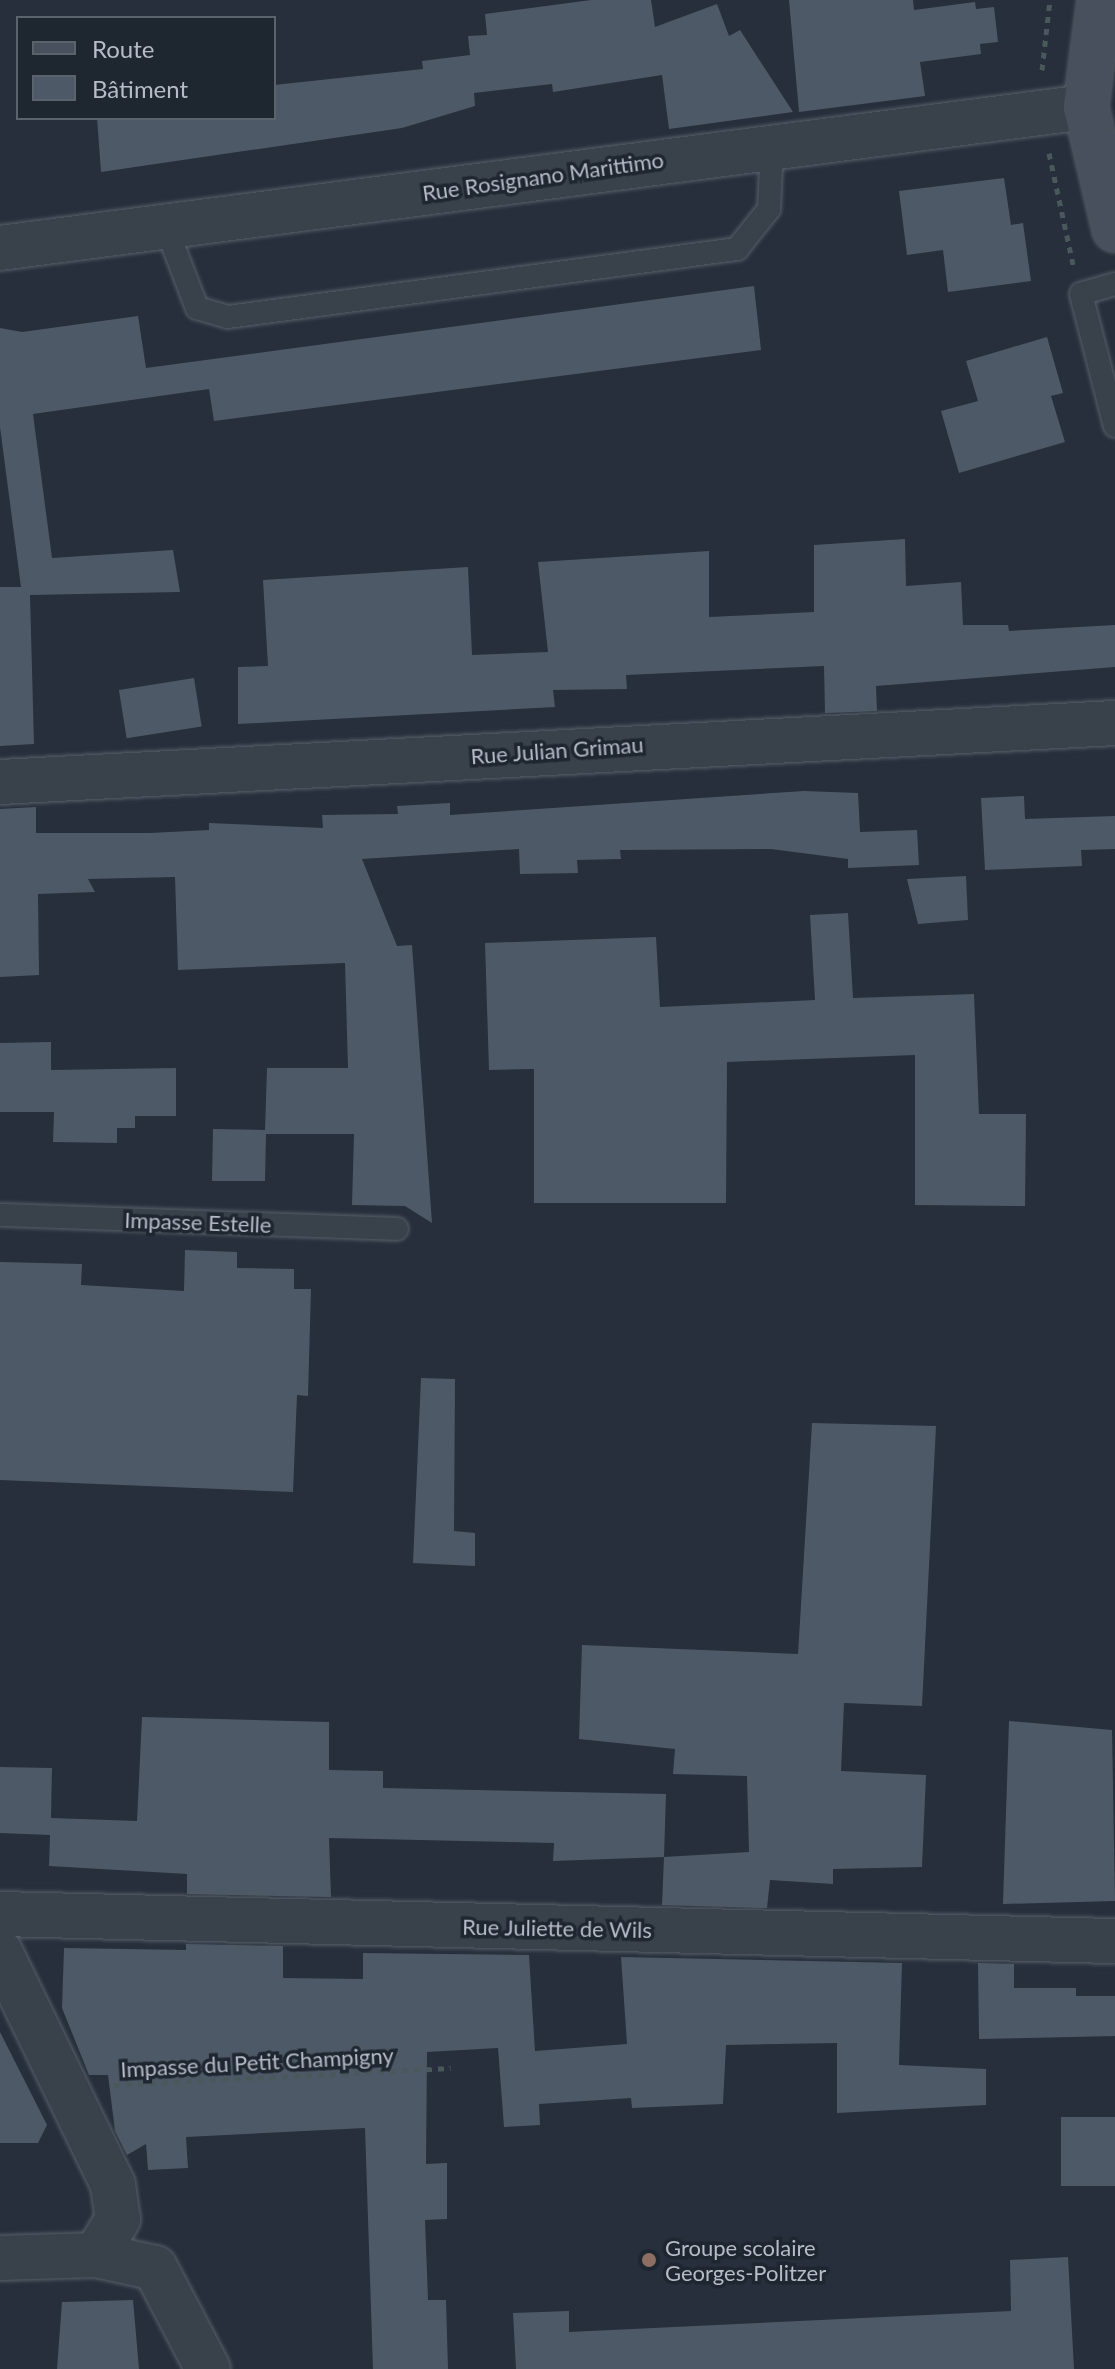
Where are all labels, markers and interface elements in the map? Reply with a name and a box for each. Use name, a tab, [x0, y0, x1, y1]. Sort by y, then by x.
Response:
legend	[16, 16, 276, 120]
text: Route	[92, 34, 154, 63]
text: Bâtiment	[92, 74, 188, 103]
street label: Rue Rosignano Marittimo	[421, 146, 665, 206]
street label: Rue Julian Grimau	[469, 731, 645, 769]
street label: Impasse Estelle	[124, 1206, 272, 1238]
street label: Rue Juliette de Wils	[461, 1913, 653, 1943]
street label: Impasse du Petit Champigny	[120, 2042, 394, 2082]
place label: Groupe scolaire Georges-Politzer	[665, 2234, 826, 2286]
marker: Groupe scolaire Georges-Politzer	[640, 2251, 658, 2269]

